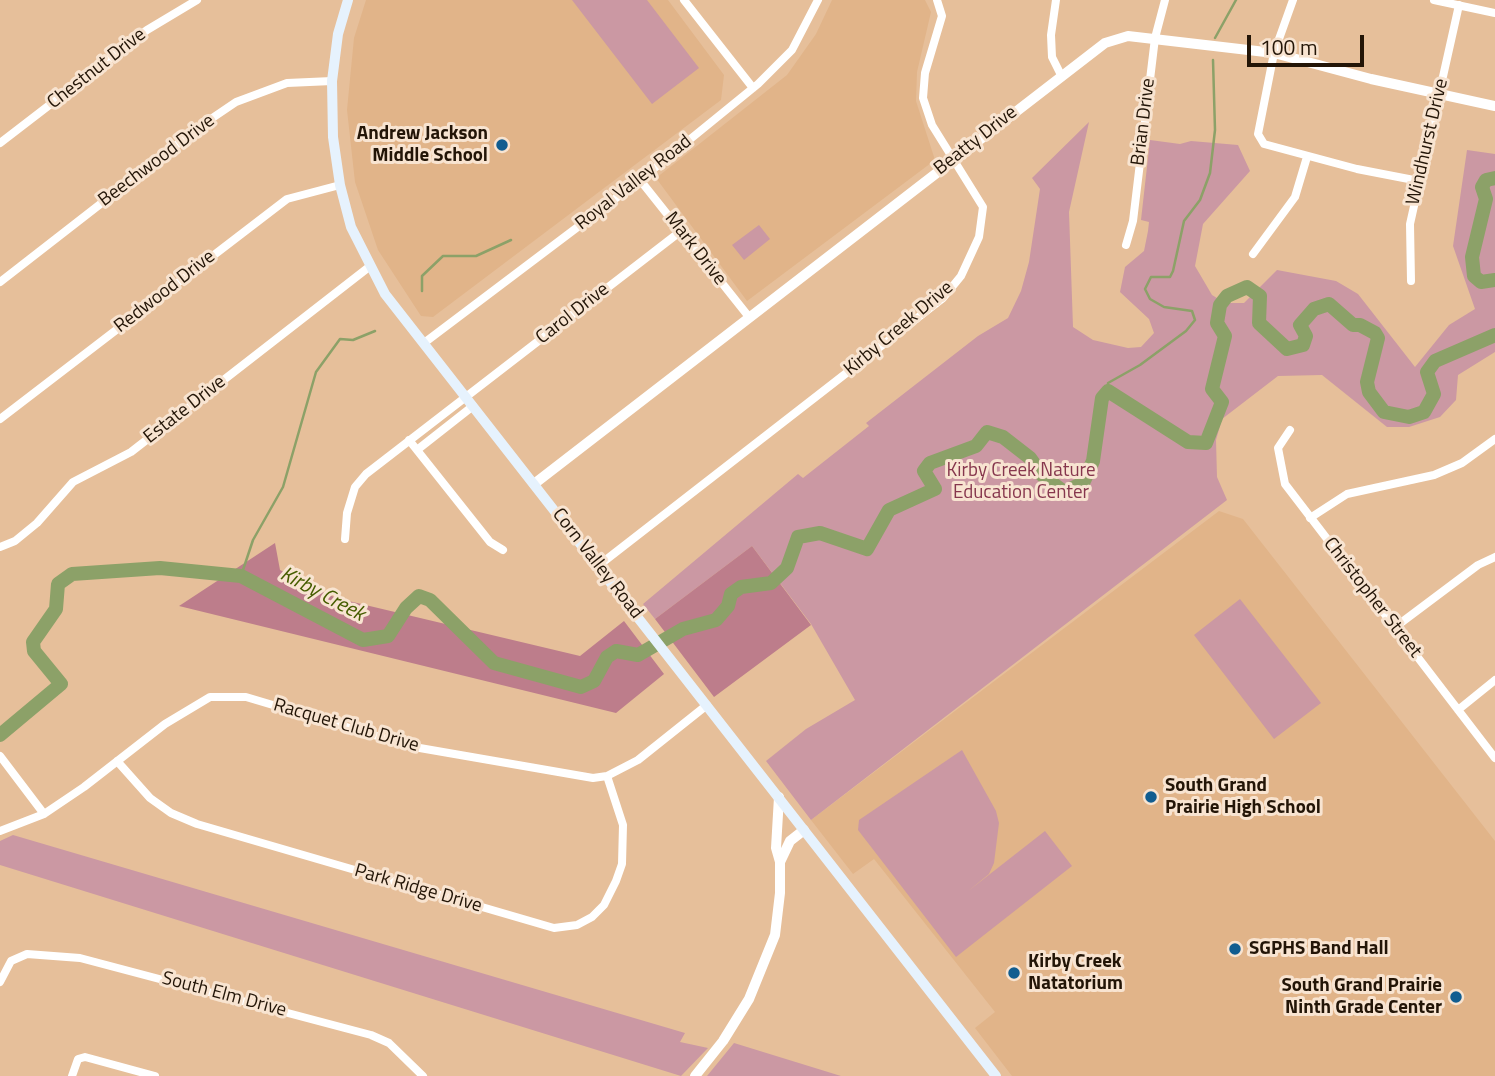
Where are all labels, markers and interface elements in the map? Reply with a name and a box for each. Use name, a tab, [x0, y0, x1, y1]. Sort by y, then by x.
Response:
scale bar	[1250, 21, 1367, 65]
street label: Chestnut Drive	[43, 24, 151, 114]
text: 100 m	[1260, 31, 1317, 63]
street label: Windhurst Drive	[1402, 76, 1454, 208]
street label: Brian Drive	[1127, 77, 1161, 167]
street label: Beatty Drive	[930, 102, 1022, 180]
street label: Beechwood Drive	[94, 110, 220, 212]
place label: Andrew Jackson Middle School	[357, 123, 488, 167]
street label: Royal Valley Road	[571, 131, 697, 235]
marker: Andrew Jackson Middle School	[494, 137, 510, 153]
street label: Mark Drive	[659, 208, 731, 290]
street label: Redwood Drive	[110, 246, 220, 338]
street label: Kirby Creek Drive	[840, 277, 958, 381]
street label: Carol Drive	[532, 278, 614, 350]
street label: Estate Drive	[140, 371, 230, 449]
park label: Kirby Creek Nature Education Center	[947, 460, 1095, 504]
street label: Corn Valley Road	[547, 504, 647, 624]
street label: Christopher Street	[1318, 533, 1426, 663]
water label: Kirby Creek	[275, 562, 369, 628]
street label: Racquet Club Drive	[271, 694, 421, 758]
place label: South Grand Prairie High School	[1165, 775, 1321, 819]
marker: South Grand Prairie High School	[1143, 789, 1159, 805]
street label: Park Ridge Drive	[352, 860, 484, 918]
place label: SGPHS Band Hall	[1249, 938, 1389, 960]
marker: SGPHS Band Hall	[1227, 941, 1243, 957]
place label: Kirby Creek Natatorium	[1028, 951, 1123, 995]
marker: Kirby Creek Natatorium	[1006, 965, 1022, 981]
street label: South Elm Drive	[159, 967, 289, 1023]
place label: South Grand Prairie Ninth Grade Center	[1281, 975, 1442, 1019]
marker: South Grand Prairie Ninth Grade Center	[1448, 989, 1464, 1005]

